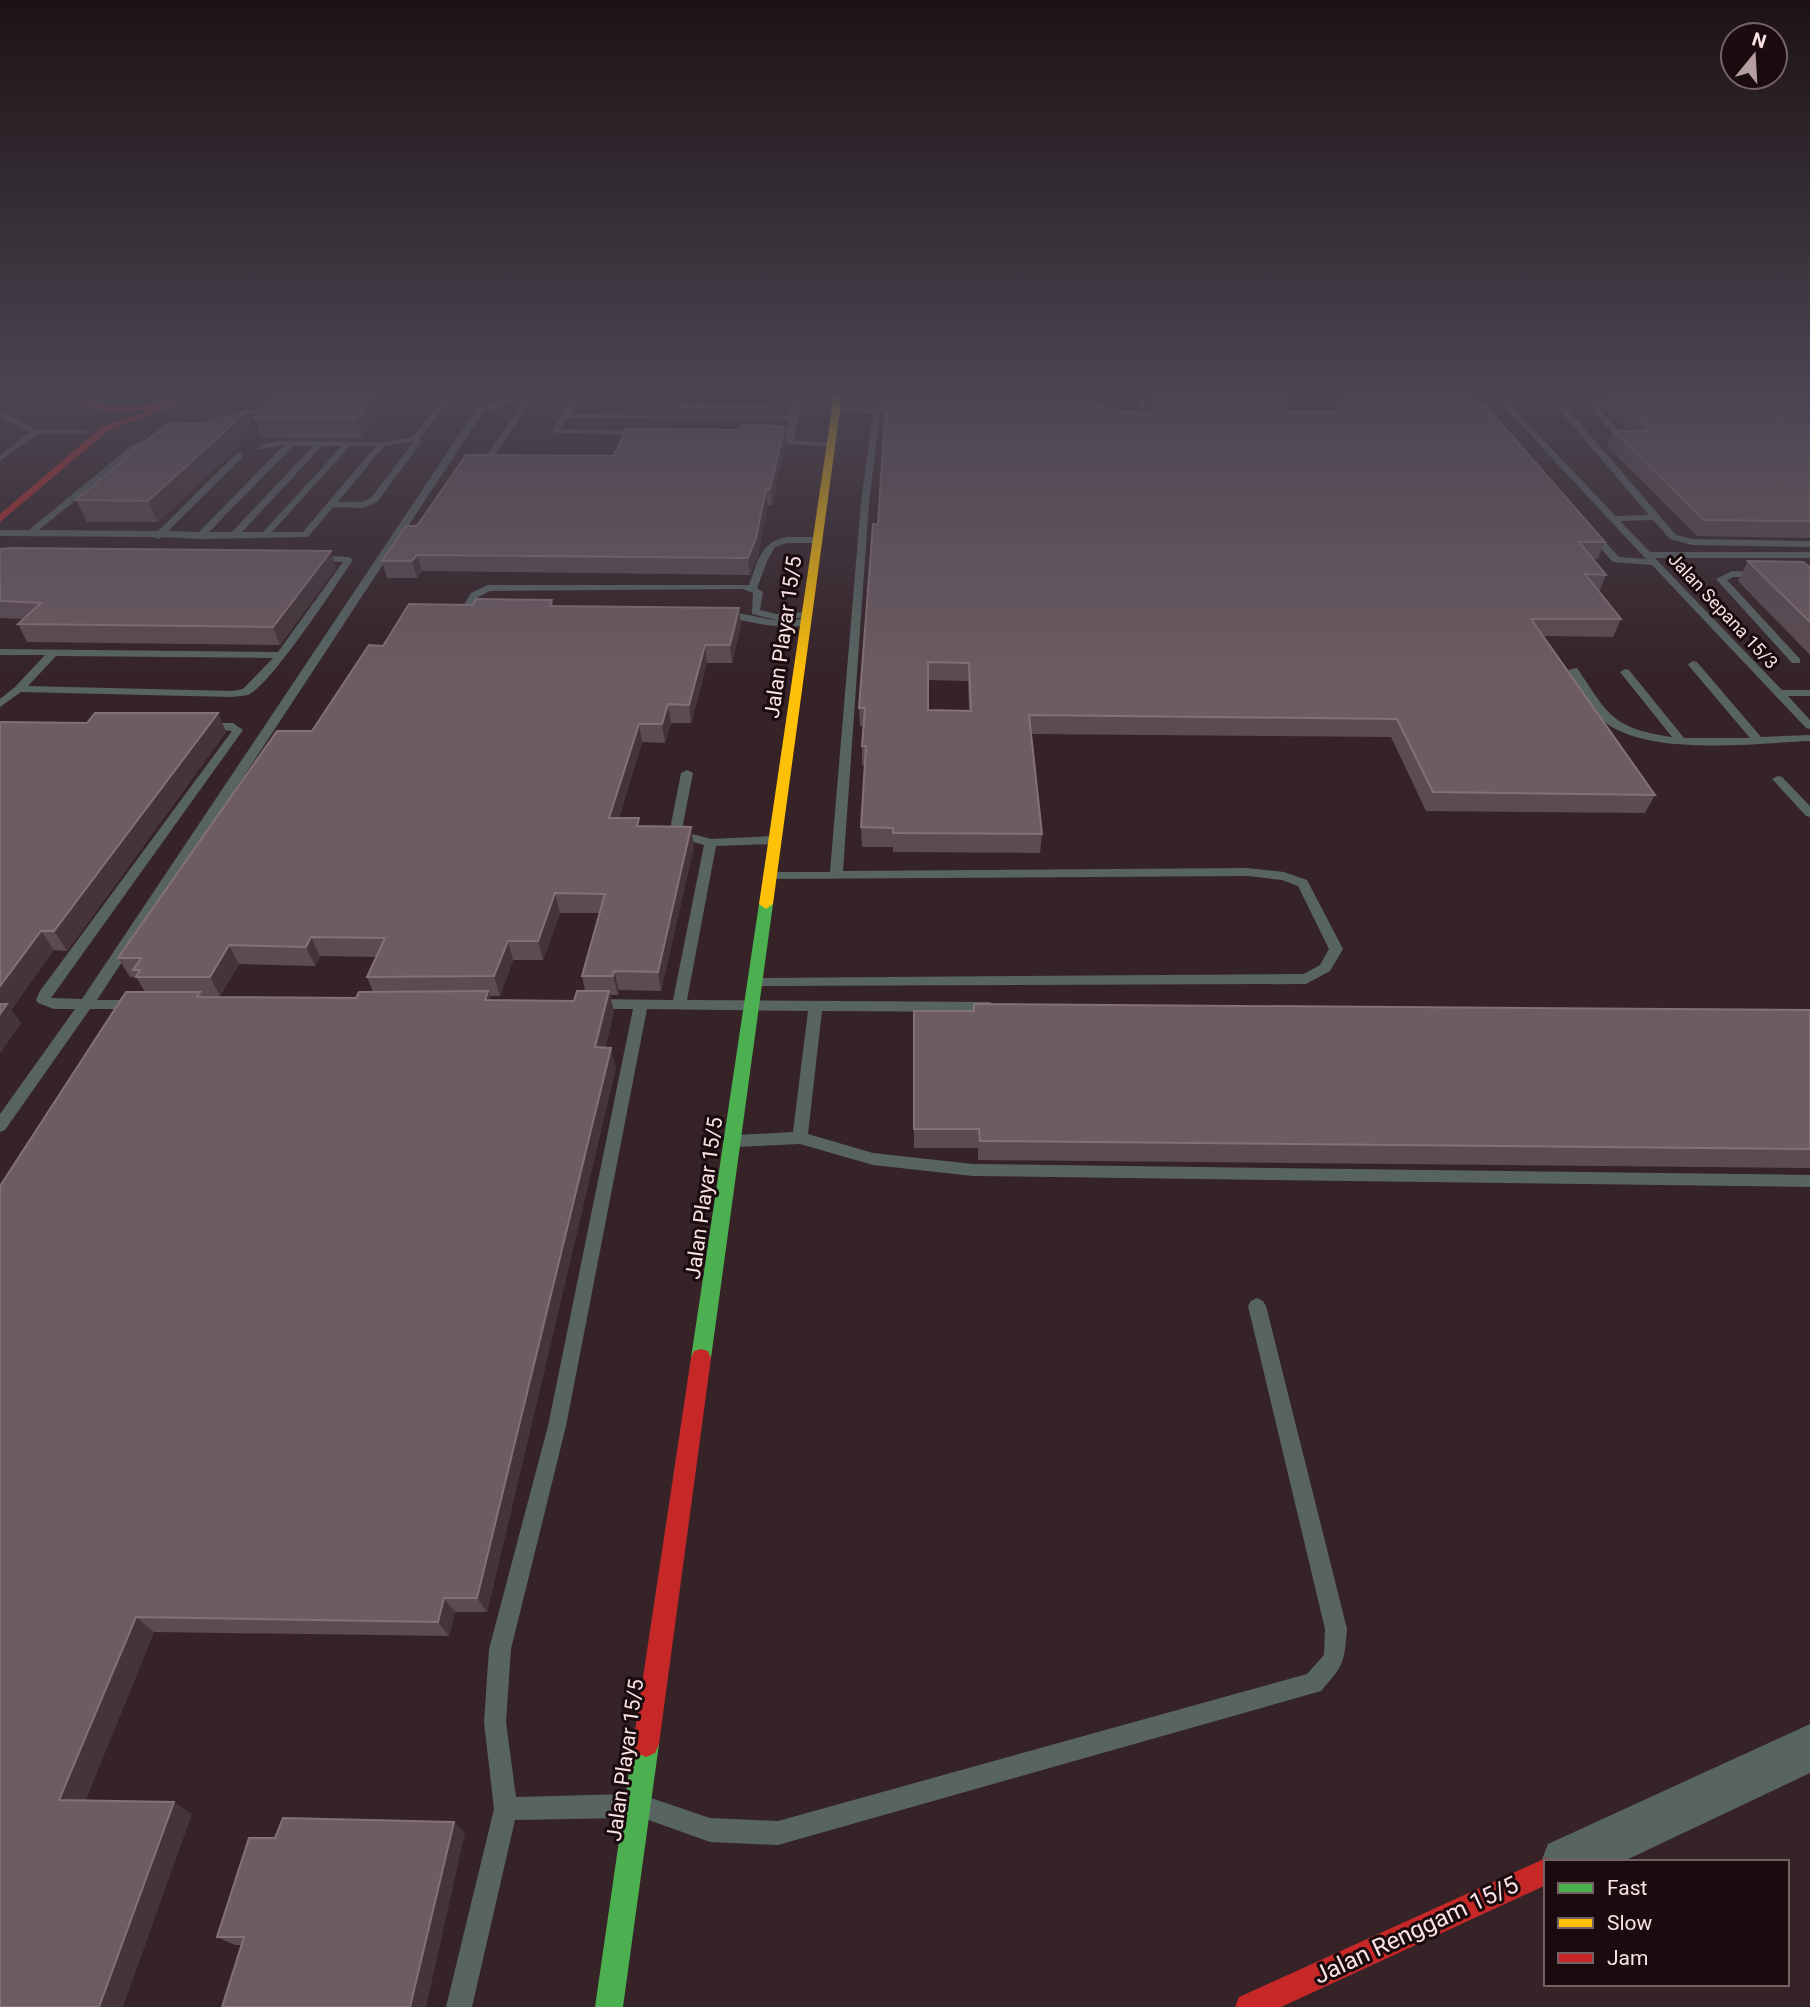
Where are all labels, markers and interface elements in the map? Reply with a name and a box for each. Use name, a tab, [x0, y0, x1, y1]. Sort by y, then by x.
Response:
north arrow	[1719, 21, 1789, 91]
text: N	[1749, 27, 1769, 53]
street label: Jalan Sepana 15/3	[1664, 548, 1782, 673]
street label: Jalan Playar 15/5	[760, 554, 806, 720]
street label: Jalan Playar 15/5	[681, 1115, 727, 1281]
street label: Jalan Playar 15/5	[602, 1677, 648, 1843]
legend	[1544, 1860, 1789, 1986]
street label: Jalan Renggam 15/5	[1309, 1870, 1523, 1990]
text: Fast	[1607, 1876, 1648, 1900]
text: Slow	[1607, 1911, 1653, 1935]
text: Jam	[1607, 1946, 1648, 1970]

